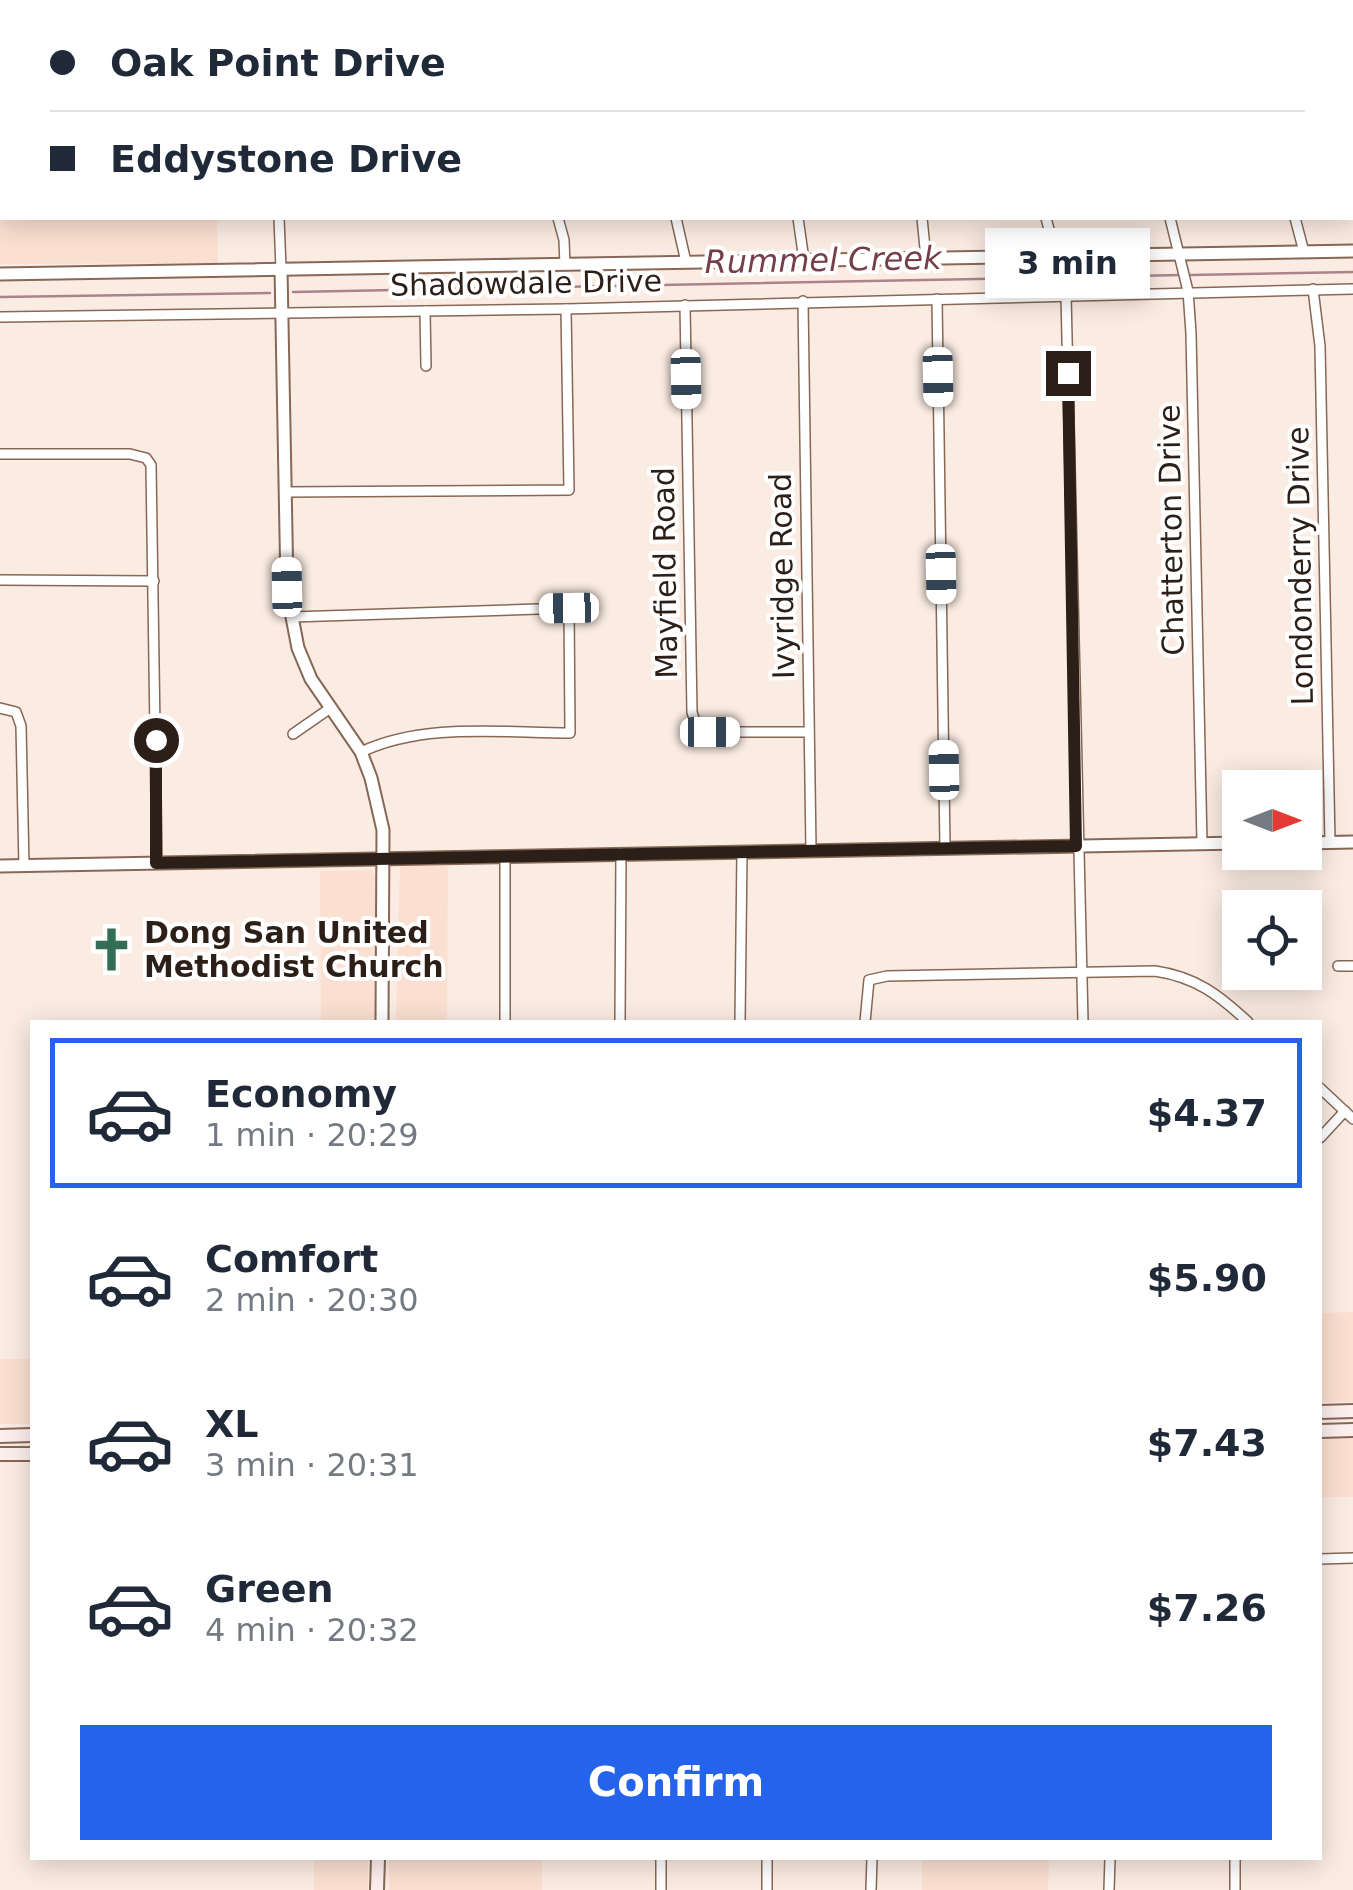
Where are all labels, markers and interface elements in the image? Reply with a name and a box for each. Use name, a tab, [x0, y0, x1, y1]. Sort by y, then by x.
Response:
text: Oak Point Drive	[110, 41, 446, 85]
text: Eddystone Drive	[110, 137, 462, 181]
callout: 3 min	[986, 228, 1150, 298]
water label: Rummel Creek	[704, 239, 943, 281]
text: 3 min	[1017, 244, 1118, 282]
street label: Shadowdale Drive	[390, 263, 662, 303]
car	[922, 347, 954, 407]
car	[670, 349, 702, 409]
route end	[1046, 351, 1091, 396]
street label: Chatterton Drive	[1151, 404, 1191, 656]
street label: Londonderry Drive	[1280, 426, 1320, 706]
street label: Mayfield Road	[646, 467, 684, 679]
street label: Ivyridge Road	[763, 473, 801, 679]
car	[925, 544, 957, 604]
car	[271, 557, 303, 617]
car	[539, 592, 599, 624]
car	[680, 717, 740, 747]
route start	[134, 718, 179, 763]
car	[928, 740, 960, 800]
north arrow	[1222, 770, 1322, 870]
map controls	[1222, 770, 1322, 990]
button: locate	[1222, 890, 1322, 990]
place label: Dong San United Methodist Church	[144, 915, 444, 984]
church icon: Dong San United Methodist Church	[87, 925, 135, 973]
icon: car	[85, 1068, 175, 1158]
text: Economy	[205, 1072, 397, 1116]
text: $4.37	[1147, 1091, 1267, 1135]
text: 1 min · 20:29	[205, 1116, 419, 1154]
icon: car	[85, 1233, 175, 1323]
text: Comfort	[205, 1237, 378, 1281]
text: $5.90	[1147, 1256, 1267, 1300]
text: 2 min · 20:30	[205, 1281, 419, 1319]
icon: car	[85, 1398, 175, 1488]
text: XL	[205, 1402, 259, 1446]
text: $7.43	[1147, 1421, 1267, 1465]
text: 3 min · 20:31	[205, 1446, 419, 1484]
icon: car	[85, 1563, 175, 1653]
text: Green	[205, 1567, 334, 1611]
text: $7.26	[1147, 1586, 1267, 1630]
text: 4 min · 20:32	[205, 1611, 419, 1649]
button: Confirm	[80, 1725, 1272, 1840]

